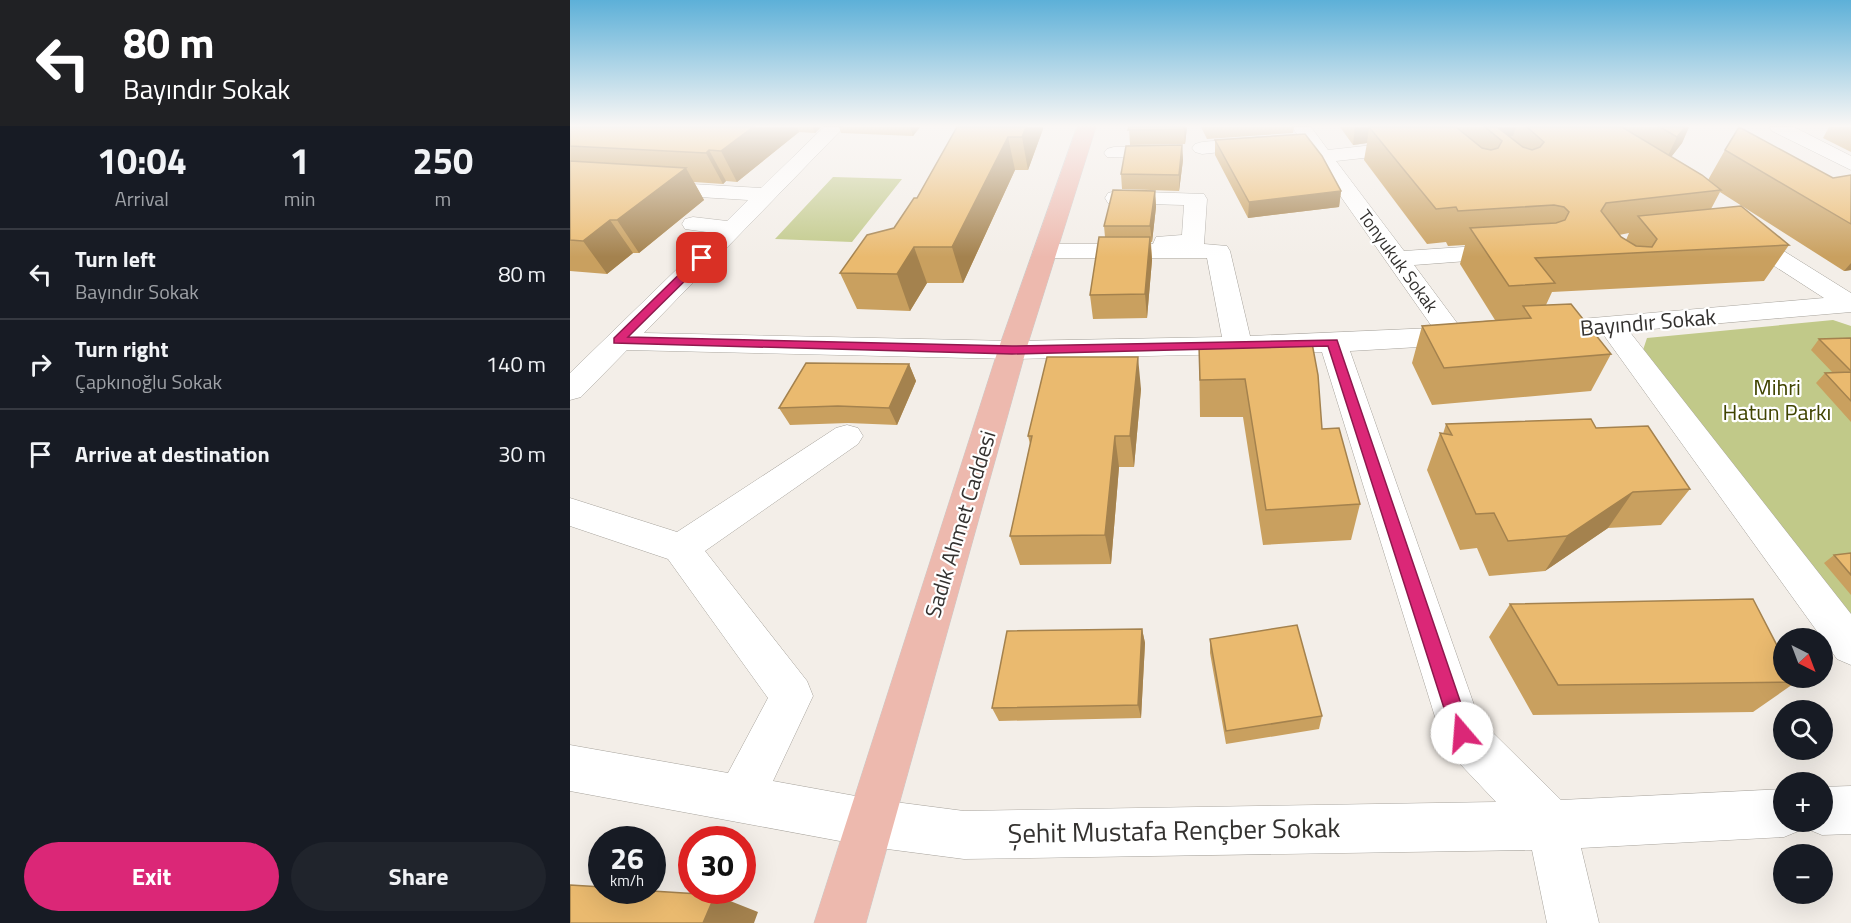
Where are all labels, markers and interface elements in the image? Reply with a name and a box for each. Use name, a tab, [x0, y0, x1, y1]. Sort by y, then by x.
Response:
text: 80 m	[123, 10, 215, 74]
icon: left	[24, 24, 102, 102]
text: Bayındır Sokak	[123, 68, 290, 109]
text: 10:04	[97, 133, 187, 188]
text: 1	[290, 133, 310, 188]
text: 250	[413, 133, 473, 188]
text: Arrival	[115, 183, 169, 214]
text: min	[284, 183, 316, 214]
text: m	[434, 183, 451, 214]
street label: Tonyukuk Sokak	[1352, 204, 1445, 318]
pin	[676, 232, 727, 283]
icon: arrive	[685, 241, 718, 274]
text: Turn left	[75, 242, 156, 276]
text: 80 m	[498, 257, 546, 291]
icon: left	[24, 258, 57, 291]
text: Bayındır Sokak	[75, 276, 199, 307]
street label: Bayındır Sokak	[1579, 299, 1718, 345]
text: Turn right	[75, 332, 169, 366]
text: 140 m	[486, 347, 546, 381]
icon: right	[24, 348, 57, 381]
text: Çapkınoğlu Sokak	[75, 366, 222, 397]
park label: Mihri Hatun Parkı	[1723, 370, 1831, 429]
street label: Sadık Ahmet Caddesi	[915, 426, 1005, 622]
text: Arrive at destination	[75, 437, 270, 471]
text: 30 m	[498, 437, 546, 471]
icon: arrive	[24, 438, 57, 471]
north arrow	[1773, 628, 1833, 688]
map controls	[1773, 628, 1833, 904]
button: search	[1773, 700, 1833, 760]
position arrow	[1430, 701, 1494, 765]
button: +	[1773, 772, 1833, 832]
street label: Şehit Mustafa Rençber Sokak	[1007, 806, 1341, 853]
speed limit sign: 30	[678, 826, 756, 904]
text: 26	[610, 835, 644, 881]
button: Exit	[24, 842, 279, 911]
button: Share	[291, 842, 546, 911]
button: −	[1773, 844, 1833, 904]
text: km/h	[610, 869, 644, 892]

